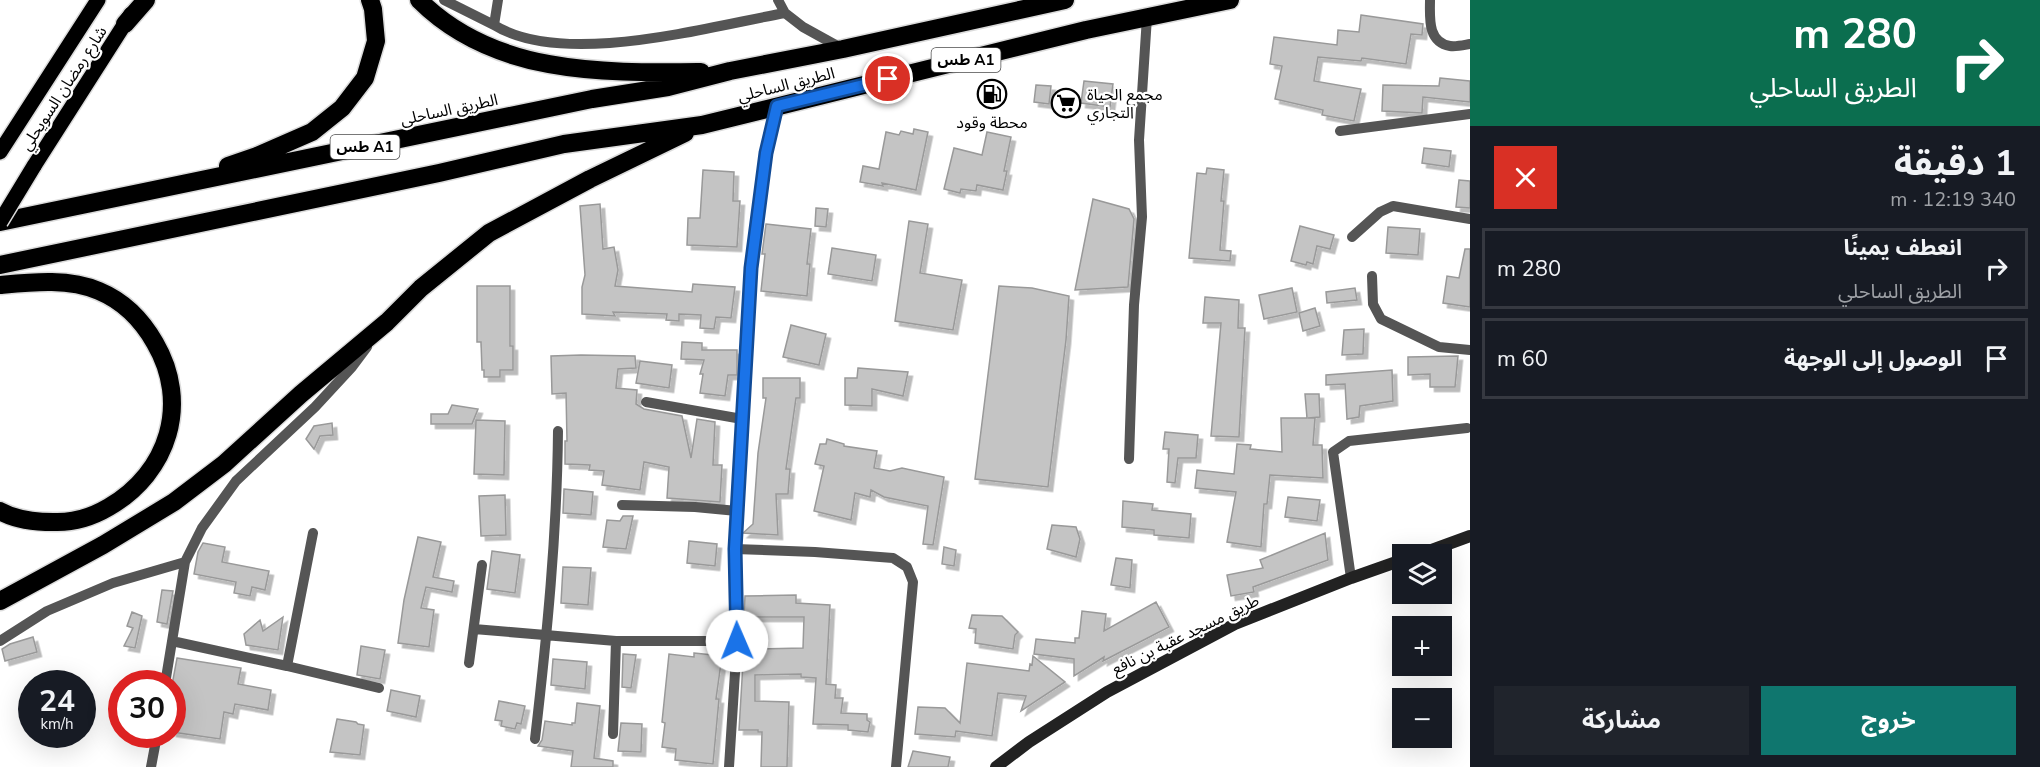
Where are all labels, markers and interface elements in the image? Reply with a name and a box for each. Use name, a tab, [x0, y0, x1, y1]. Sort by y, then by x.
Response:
text: 280 m	[1793, 6, 1917, 63]
street label: شارع رمضان السويحلي	[15, 22, 113, 156]
icon: right	[1938, 24, 2016, 102]
road number: طس A1	[932, 48, 1000, 72]
pin	[862, 53, 913, 104]
street label: الطريق الساحلي	[735, 62, 837, 108]
icon: arrive	[871, 62, 904, 95]
text: الطريق الساحلي	[1750, 70, 1917, 107]
fuel station icon: محطة وقود	[976, 78, 1008, 110]
place label: مجمع الحياة التجاري	[1087, 84, 1163, 125]
supermarket icon: مجمع الحياة التجاري	[1050, 87, 1082, 119]
street label: الطريق الساحلى	[398, 89, 500, 131]
place label: محطة وقود	[956, 112, 1028, 134]
road number: طس A1	[330, 135, 400, 159]
text: 1 دقيقة	[1894, 139, 2016, 188]
button: close	[1494, 146, 1557, 209]
text: 340 m · 12:19	[1890, 186, 2016, 213]
text: انعطف يمينًا	[1844, 233, 1962, 263]
icon: right	[1980, 252, 2013, 285]
text: 280 m	[1497, 254, 1561, 284]
text: الطريق الساحلي	[1838, 278, 1962, 305]
icon: arrive	[1980, 342, 2013, 375]
text: 60 m	[1497, 344, 1548, 374]
text: الوصول إلى الوجهة	[1784, 344, 1962, 374]
map controls	[1392, 544, 1452, 748]
button: layers	[1392, 544, 1452, 604]
street label: طريق مسجد عقبة بن نافع	[1108, 590, 1263, 681]
position arrow	[705, 609, 769, 673]
button: +	[1392, 616, 1452, 676]
speed limit sign: 30	[108, 670, 186, 748]
text: 24	[39, 681, 75, 722]
button: مشاركة	[1494, 686, 1749, 755]
button: خروج	[1761, 686, 2016, 755]
button: −	[1392, 688, 1452, 748]
text: km/h	[40, 714, 74, 734]

